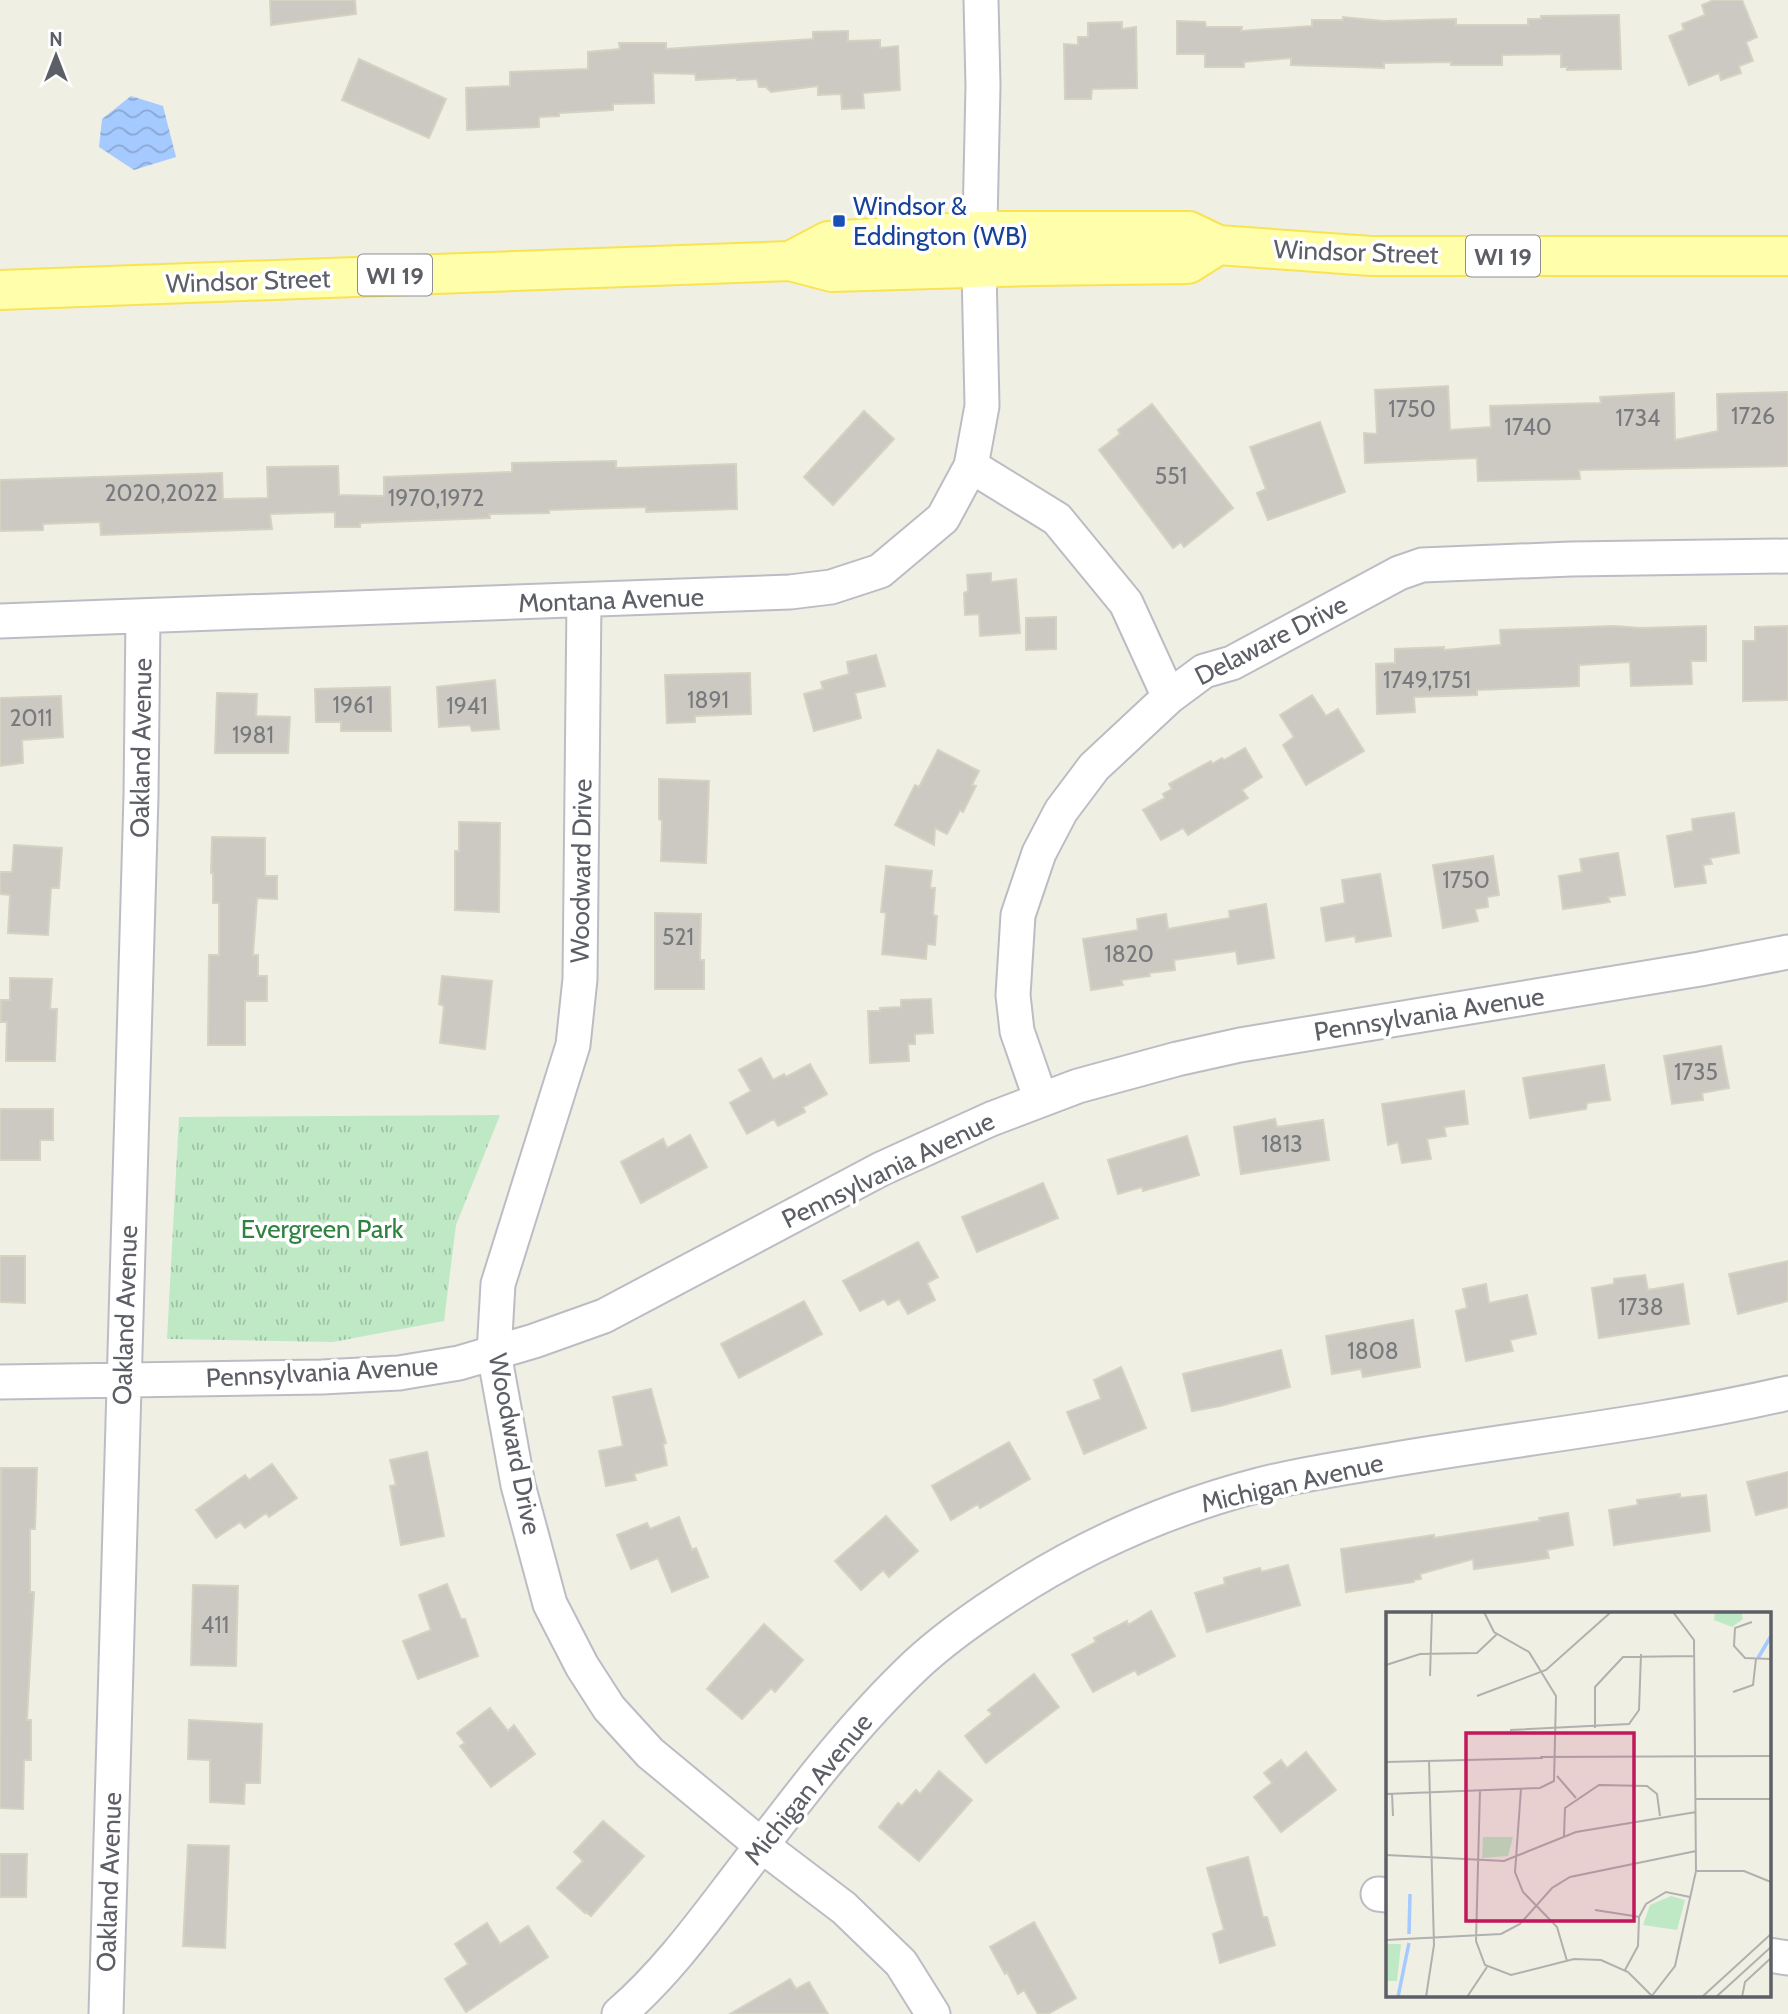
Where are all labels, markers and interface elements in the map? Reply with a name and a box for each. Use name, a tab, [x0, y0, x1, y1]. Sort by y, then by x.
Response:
north arrow	[21, 21, 91, 91]
text: N	[49, 28, 63, 51]
place label: Windsor & Eddington (WB)	[853, 190, 1028, 252]
marker: Windsor & Eddington (WB)	[831, 213, 847, 229]
street label: Windsor Street	[1273, 233, 1439, 271]
road number: WI 19	[1466, 235, 1540, 276]
road number: WI 19	[358, 254, 432, 296]
street label: Windsor Street	[165, 262, 331, 300]
house number: 1750	[1388, 395, 1436, 423]
house number: 1726	[1731, 402, 1775, 430]
house number: 1734	[1616, 404, 1660, 432]
house number: 1740	[1504, 413, 1552, 441]
house number: 551	[1155, 462, 1187, 490]
house number: 2020,2022	[105, 479, 217, 507]
house number: 1970,1972	[388, 484, 484, 512]
street label: Montana Avenue	[518, 581, 704, 619]
street label: Delaware Drive	[1189, 588, 1353, 692]
street label: Oakland Avenue	[123, 658, 159, 838]
house number: 1749,1751	[1383, 666, 1471, 694]
house number: 1891	[687, 686, 729, 714]
house number: 1961	[333, 691, 373, 719]
house number: 1941	[446, 692, 488, 720]
house number: 2011	[9, 704, 53, 732]
house number: 1981	[232, 721, 274, 749]
street label: Woodward Drive	[563, 779, 599, 963]
house number: 1750	[1442, 866, 1490, 894]
house number: 521	[662, 923, 694, 951]
house number: 1820	[1104, 940, 1154, 968]
street label: Pennsylvania Avenue	[1312, 980, 1546, 1048]
house number: 1735	[1674, 1058, 1718, 1086]
street label: Pennsylvania Avenue	[776, 1105, 1000, 1235]
house number: 1813	[1261, 1130, 1303, 1158]
park label: Evergreen Park	[241, 1213, 404, 1245]
street label: Oakland Avenue	[106, 1225, 144, 1405]
house number: 1738	[1618, 1293, 1664, 1321]
house number: 1808	[1347, 1337, 1399, 1365]
street label: Pennsylvania Avenue	[205, 1350, 439, 1394]
street label: Woodward Drive	[482, 1350, 548, 1538]
street label: Michigan Avenue	[1198, 1446, 1386, 1520]
house number: 411	[201, 1611, 229, 1639]
inset map	[1386, 1612, 1770, 1996]
street label: Michigan Avenue	[737, 1707, 879, 1871]
street label: Oakland Avenue	[90, 1792, 128, 1972]

